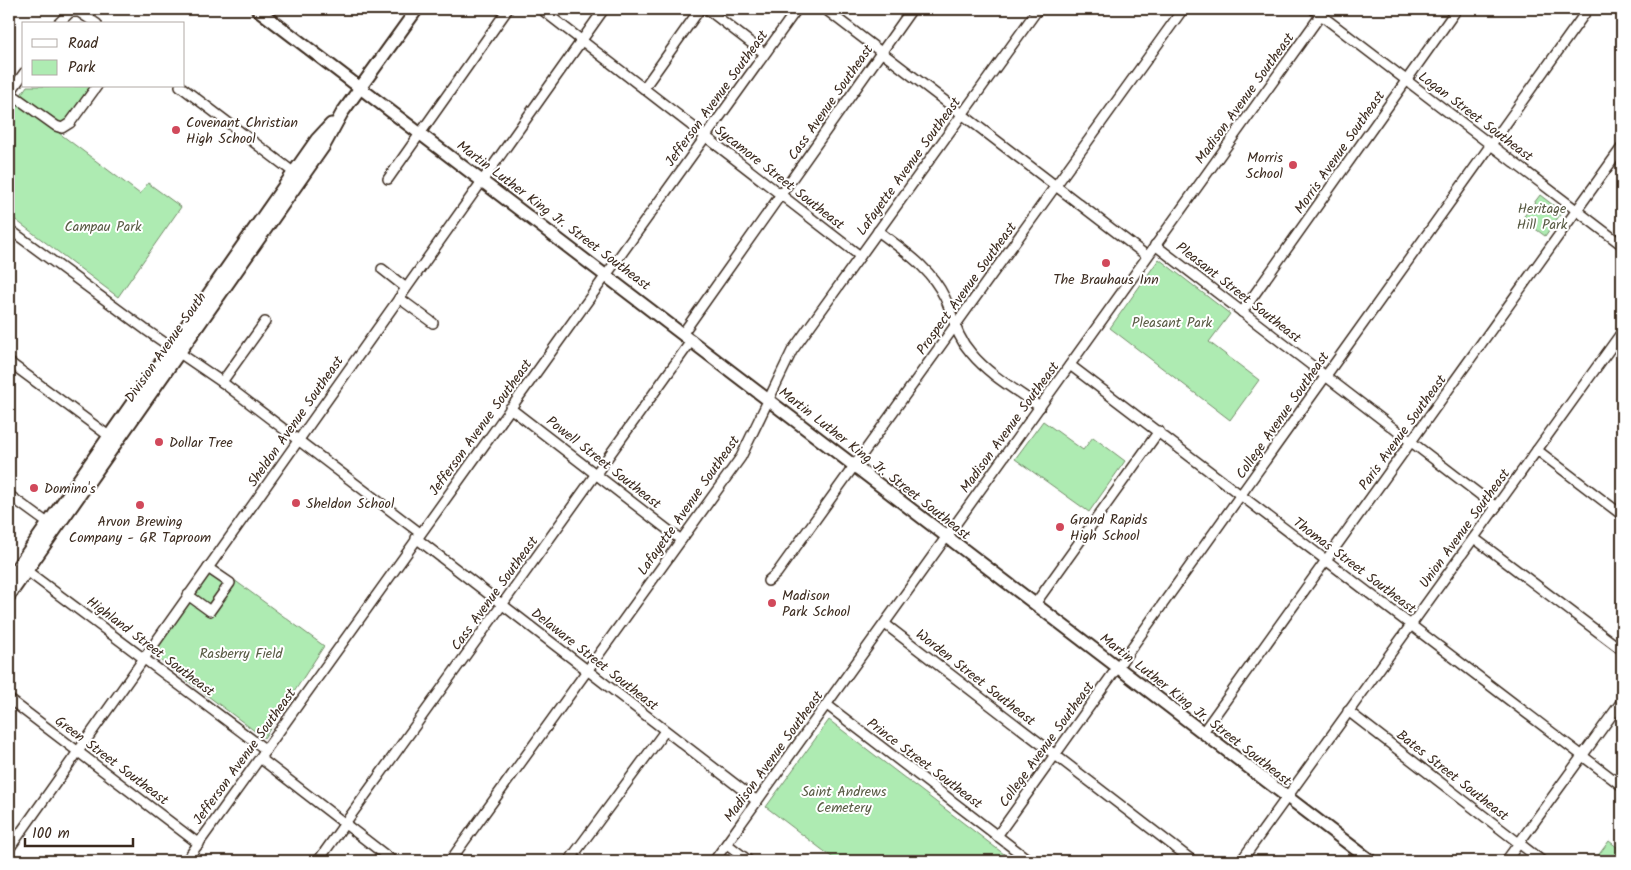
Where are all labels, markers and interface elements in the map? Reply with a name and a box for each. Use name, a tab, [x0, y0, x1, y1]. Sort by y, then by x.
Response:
legend	[22, 22, 185, 88]
street label: Jefferson Avenue Southeast	[660, 25, 774, 171]
street label: Madison Avenue Southeast	[1190, 28, 1300, 169]
text: Road	[68, 32, 99, 56]
street label: Cass Avenue Southeast	[783, 40, 879, 165]
text: Park	[68, 56, 96, 80]
street label: Logan Street Southeast	[1413, 66, 1538, 168]
street label: Morris Avenue Southeast	[1289, 86, 1391, 219]
street label: Lafayette Avenue Southeast	[851, 92, 967, 240]
place label: Covenant Christian High School	[186, 112, 298, 150]
street label: Sycamore Street Southeast	[710, 120, 850, 236]
marker: Covenant Christian High School	[170, 124, 182, 136]
street label: Martin Luther King Jr. Street Southeast	[452, 135, 656, 297]
place label: Morris School	[1246, 147, 1284, 185]
marker: Morris School	[1287, 159, 1299, 171]
park label: Heritage Hill Park	[1517, 198, 1568, 236]
park label: Campau Park	[64, 216, 142, 238]
street label: Prospect Avenue Southeast	[911, 217, 1023, 359]
street label: Pleasant Street Southeast	[1171, 237, 1306, 349]
marker: The Brauhaus Inn	[1100, 257, 1112, 269]
place label: The Brauhaus Inn	[1053, 269, 1159, 291]
street label: Division Avenue South	[119, 288, 212, 407]
park label: Pleasant Park	[1132, 312, 1213, 334]
street label: College Avenue Southeast	[1231, 347, 1335, 484]
street label: Sheldon Avenue Southeast	[242, 351, 350, 492]
street label: Jefferson Avenue Southeast	[424, 354, 538, 500]
street label: Madison Avenue Southeast	[955, 357, 1065, 498]
street label: Paris Avenue Southeast	[1353, 370, 1453, 495]
street label: Martin Luther King Jr. Street Southeast	[774, 382, 975, 546]
street label: Powell Street Southeast	[541, 411, 666, 515]
street label: Lafayette Avenue Southeast	[632, 431, 746, 580]
place label: Dollar Tree	[169, 432, 233, 454]
marker: Dollar Tree	[153, 436, 165, 448]
street label: Union Avenue Southeast	[1414, 464, 1516, 593]
place label: Domino's	[44, 478, 96, 500]
marker: Domino's	[28, 482, 40, 494]
place label: Sheldon School	[306, 493, 395, 515]
marker: Sheldon School	[290, 497, 302, 509]
marker: Arvon Brewing Company - GR Taproom	[134, 499, 146, 511]
place label: Grand Rapids High School	[1070, 509, 1148, 547]
place label: Arvon Brewing Company - GR Taproom	[69, 511, 211, 549]
street label: Thomas Street Southeast	[1288, 512, 1421, 620]
marker: Grand Rapids High School	[1054, 521, 1066, 533]
street label: Cass Avenue Southeast	[446, 531, 544, 655]
place label: Madison Park School	[782, 585, 851, 623]
street label: Highland Street Southeast	[82, 591, 220, 703]
marker: Madison Park School	[766, 597, 778, 609]
street label: Delaware Street Southeast	[526, 603, 663, 717]
street label: Worden Street Southeast	[911, 624, 1041, 732]
street label: Martin Luther King Jr. Street Southeast	[1095, 628, 1296, 792]
park label: Rasberry Field	[199, 643, 284, 665]
street label: College Avenue Southeast	[994, 677, 1100, 812]
street label: Jefferson Avenue Southeast	[188, 683, 302, 829]
street label: Madison Avenue Southeast	[719, 686, 829, 827]
street label: Green Street Southeast	[50, 711, 173, 811]
street label: Prince Street Southeast	[862, 713, 987, 815]
street label: Bates Street Southeast	[1391, 725, 1514, 827]
park label: Saint Andrews Cemetery	[801, 781, 887, 819]
scale bar	[25, 815, 132, 847]
text: 100 m	[32, 822, 70, 846]

